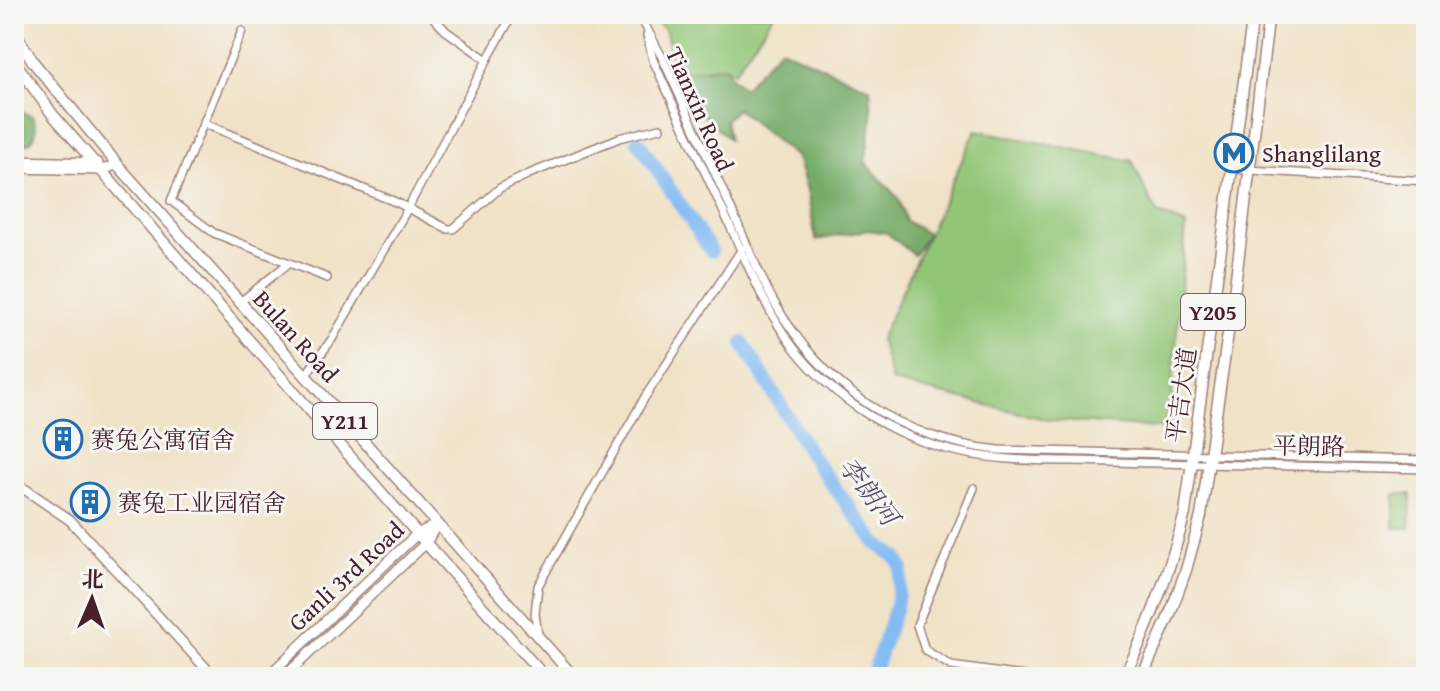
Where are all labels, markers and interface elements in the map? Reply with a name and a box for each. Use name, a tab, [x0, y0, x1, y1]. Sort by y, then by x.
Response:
street label: Tianxin Road	[657, 41, 743, 177]
metro station icon: Shanglilang	[1213, 132, 1255, 174]
place label: Shanglilang	[1262, 136, 1381, 171]
street label: Bulan Road	[245, 282, 347, 390]
road number: Y205	[1181, 294, 1245, 330]
street label: 平吉大道	[1157, 345, 1205, 445]
road number: Y211	[313, 403, 377, 439]
building icon: 赛兔公寓宿舍	[42, 418, 84, 460]
place label: 赛兔公寓宿舍	[91, 422, 235, 457]
street label: 平朗路	[1273, 428, 1345, 464]
water label: 李朗河	[830, 448, 911, 537]
building icon: 赛兔工业园宿舍	[69, 481, 111, 523]
place label: 赛兔工业园宿舍	[118, 485, 286, 520]
street label: Ganli 3rd Road	[280, 513, 412, 639]
north arrow	[52, 559, 132, 639]
text: 北	[81, 563, 104, 595]

